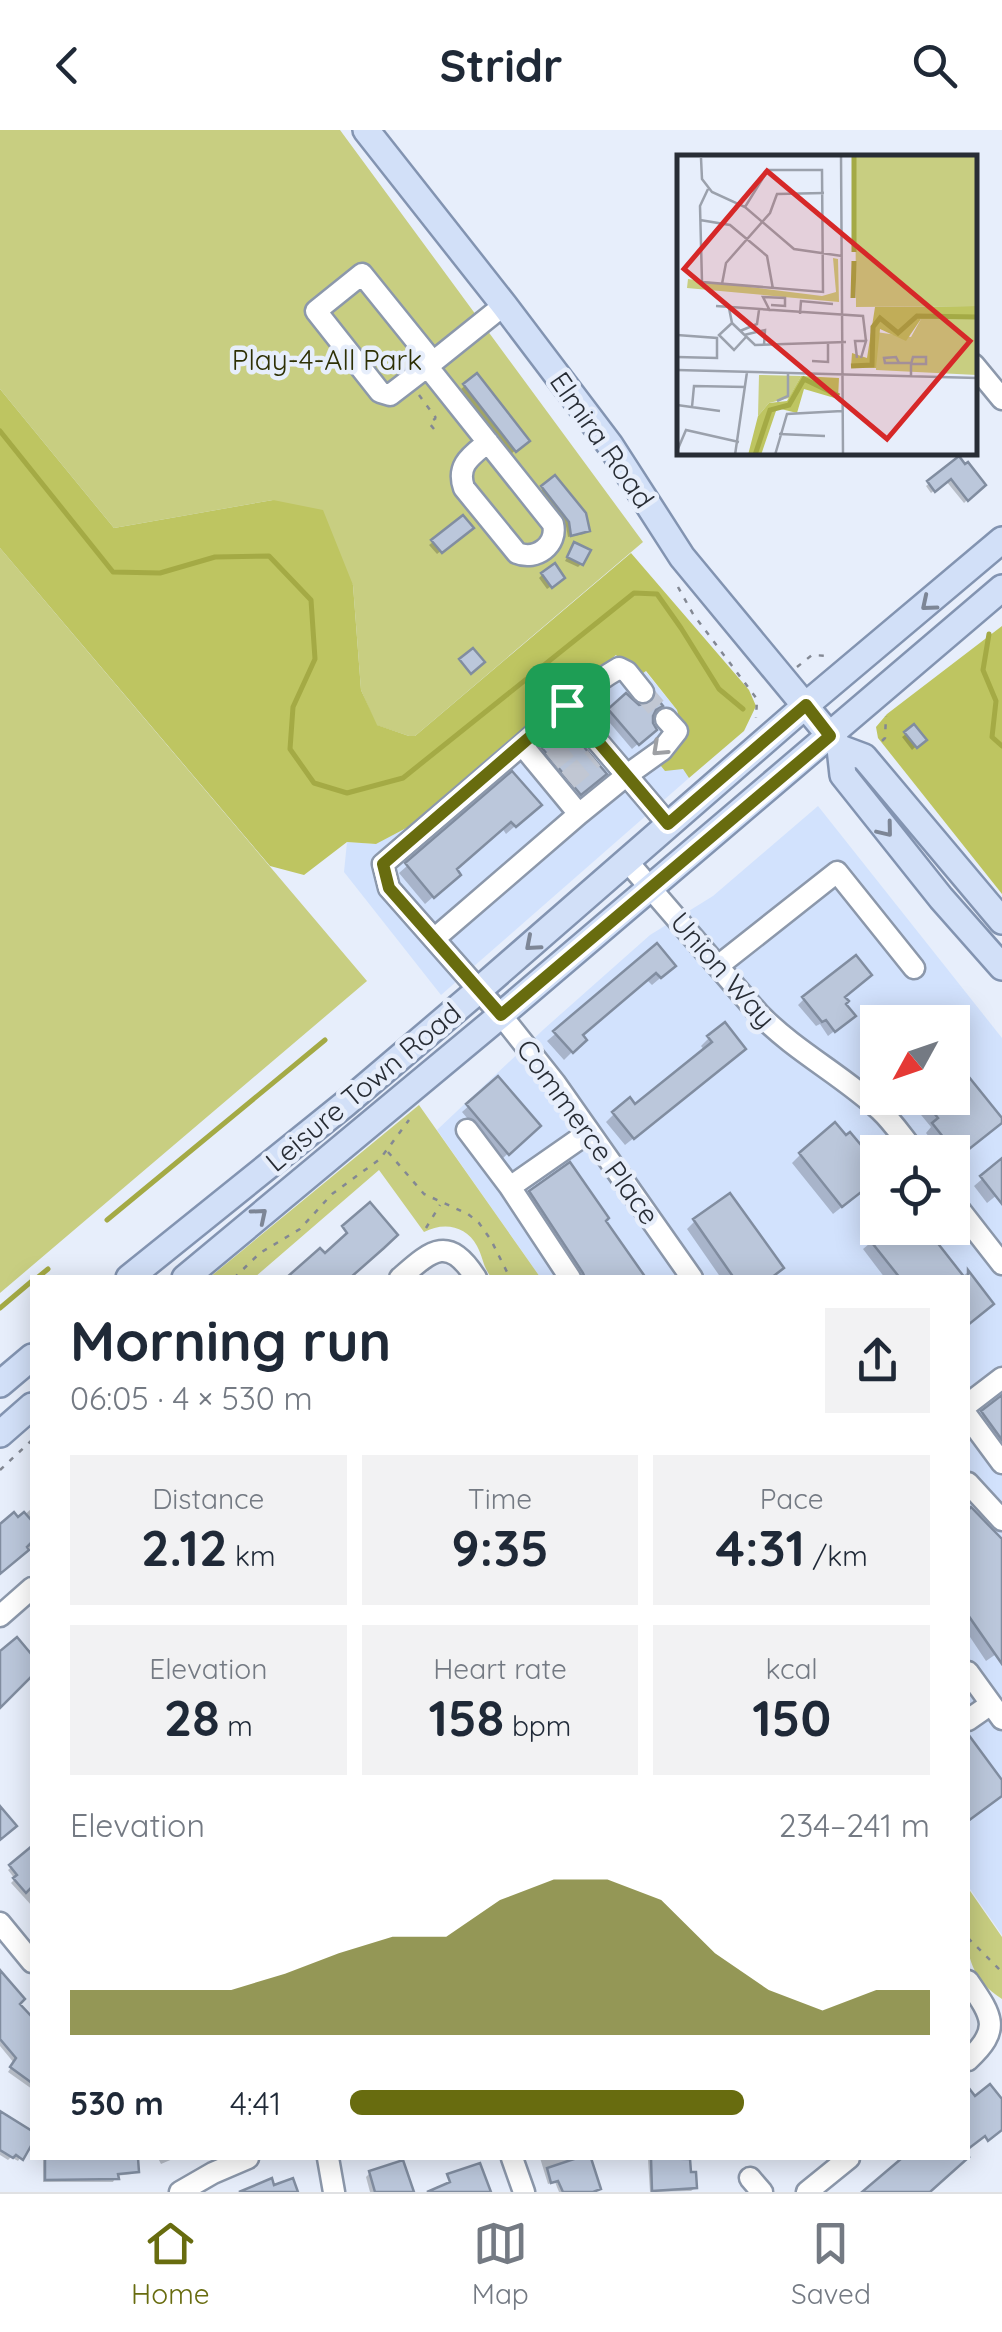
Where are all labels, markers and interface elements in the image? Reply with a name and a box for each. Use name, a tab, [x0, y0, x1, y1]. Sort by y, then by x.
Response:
text: Stridr	[439, 37, 563, 93]
icon: back	[40, 38, 95, 93]
icon: search	[907, 38, 962, 93]
inset map	[677, 155, 977, 455]
park label: Play-4-All Park	[232, 342, 422, 377]
street label: Elmira Road	[543, 365, 662, 515]
one-way arrow	[921, 592, 939, 610]
pin	[525, 663, 610, 748]
icon: arrive	[540, 678, 595, 733]
one-way arrow	[653, 738, 671, 756]
one-way arrow	[875, 819, 892, 837]
street label: Union Way	[663, 904, 783, 1035]
one-way arrow	[526, 933, 544, 951]
street label: Leisure Town Road	[258, 995, 467, 1179]
north arrow	[860, 1005, 970, 1115]
map controls	[860, 1005, 970, 1245]
street label: Commerce Place	[509, 1032, 667, 1231]
button: locate	[860, 1135, 970, 1245]
one-way arrow	[249, 1209, 267, 1227]
text: Morning run	[70, 1306, 391, 1375]
button: share	[825, 1308, 930, 1413]
text: 06:05 · 4 × 530 m	[70, 1378, 313, 1418]
text: Distance	[152, 1481, 264, 1516]
text: Time	[468, 1481, 532, 1516]
text: Pace	[760, 1481, 824, 1516]
text: 2.12	[141, 1516, 227, 1579]
text: 9:35	[451, 1516, 549, 1579]
text: 4:31	[716, 1516, 805, 1579]
text: km	[227, 1538, 276, 1573]
text: /km	[805, 1538, 868, 1573]
text: Elevation	[149, 1651, 267, 1686]
text: Heart rate	[433, 1651, 567, 1686]
text: kcal	[766, 1651, 818, 1686]
text: 28	[164, 1686, 220, 1749]
text: 158	[429, 1686, 504, 1749]
text: 150	[752, 1686, 831, 1749]
text: m	[220, 1708, 253, 1743]
text: bpm	[504, 1708, 571, 1743]
text: Elevation	[70, 1805, 205, 1845]
text: 234–241 m	[779, 1805, 930, 1845]
text: 530 m	[70, 2083, 164, 2123]
text: 4:41	[230, 2083, 281, 2123]
tab: Home	[131, 2216, 210, 2311]
tab: Map	[472, 2216, 529, 2311]
tab: Saved	[791, 2216, 871, 2311]

